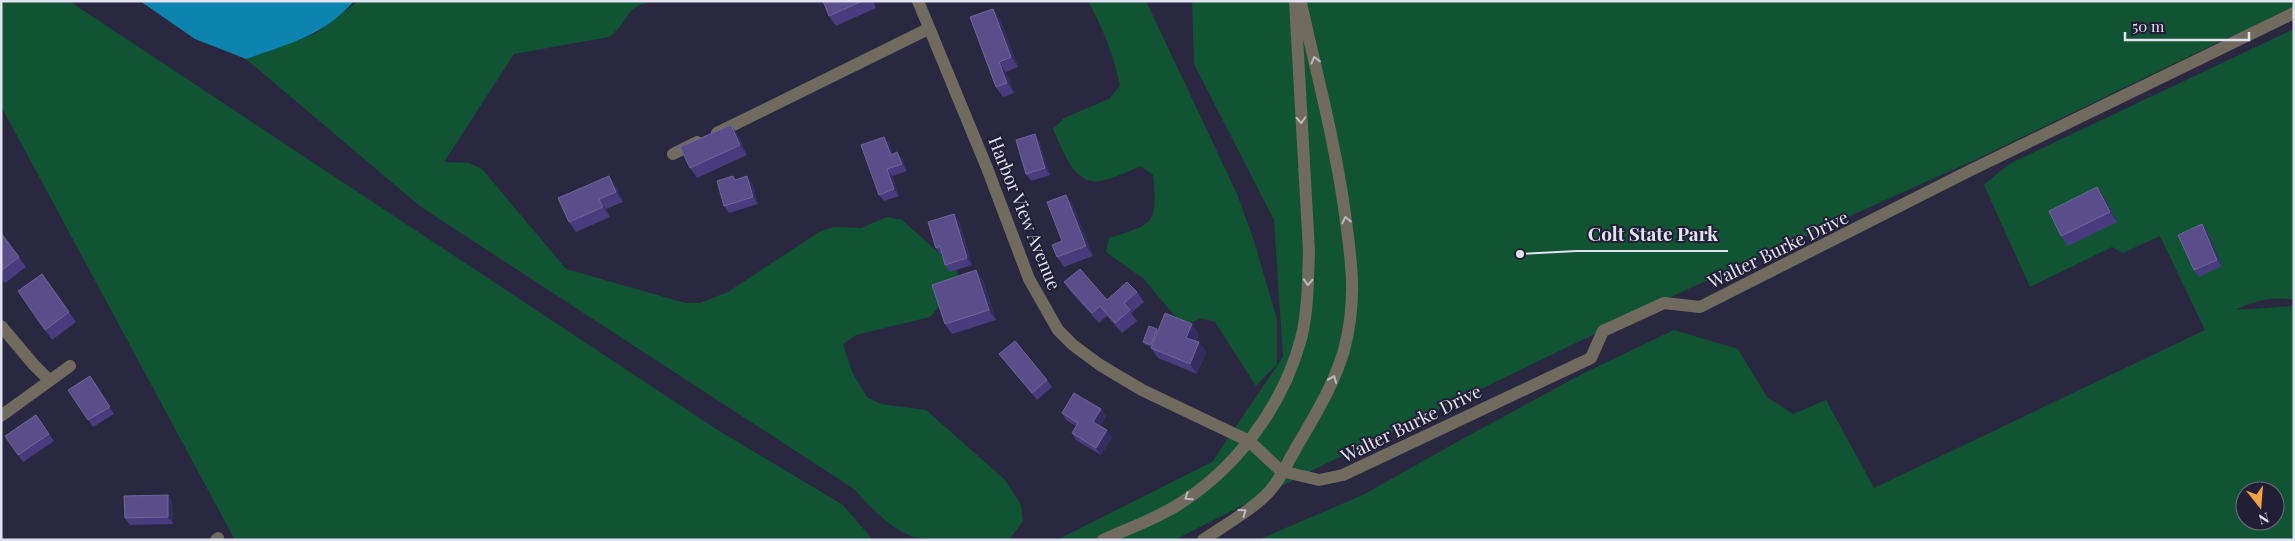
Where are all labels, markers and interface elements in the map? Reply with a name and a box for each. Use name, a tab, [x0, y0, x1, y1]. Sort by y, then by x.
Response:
scale bar	[2125, 10, 2249, 42]
text: 50 m	[2132, 16, 2165, 36]
one-way arrow	[1310, 56, 1321, 65]
one-way arrow	[1296, 116, 1307, 124]
street label: Harbor View Avenue	[983, 133, 1067, 293]
street label: Walter Burke Drive	[1703, 205, 1852, 294]
one-way arrow	[1341, 215, 1352, 224]
callout: Colt State Park	[1577, 217, 1728, 251]
text: Colt State Park	[1588, 220, 1719, 246]
one-way arrow	[1302, 278, 1313, 286]
one-way arrow	[1327, 375, 1337, 384]
street label: Walter Burke Drive	[1336, 379, 1485, 468]
north arrow	[2235, 481, 2285, 531]
one-way arrow	[1184, 491, 1194, 500]
text: N	[2256, 508, 2272, 529]
one-way arrow	[1237, 509, 1247, 518]

